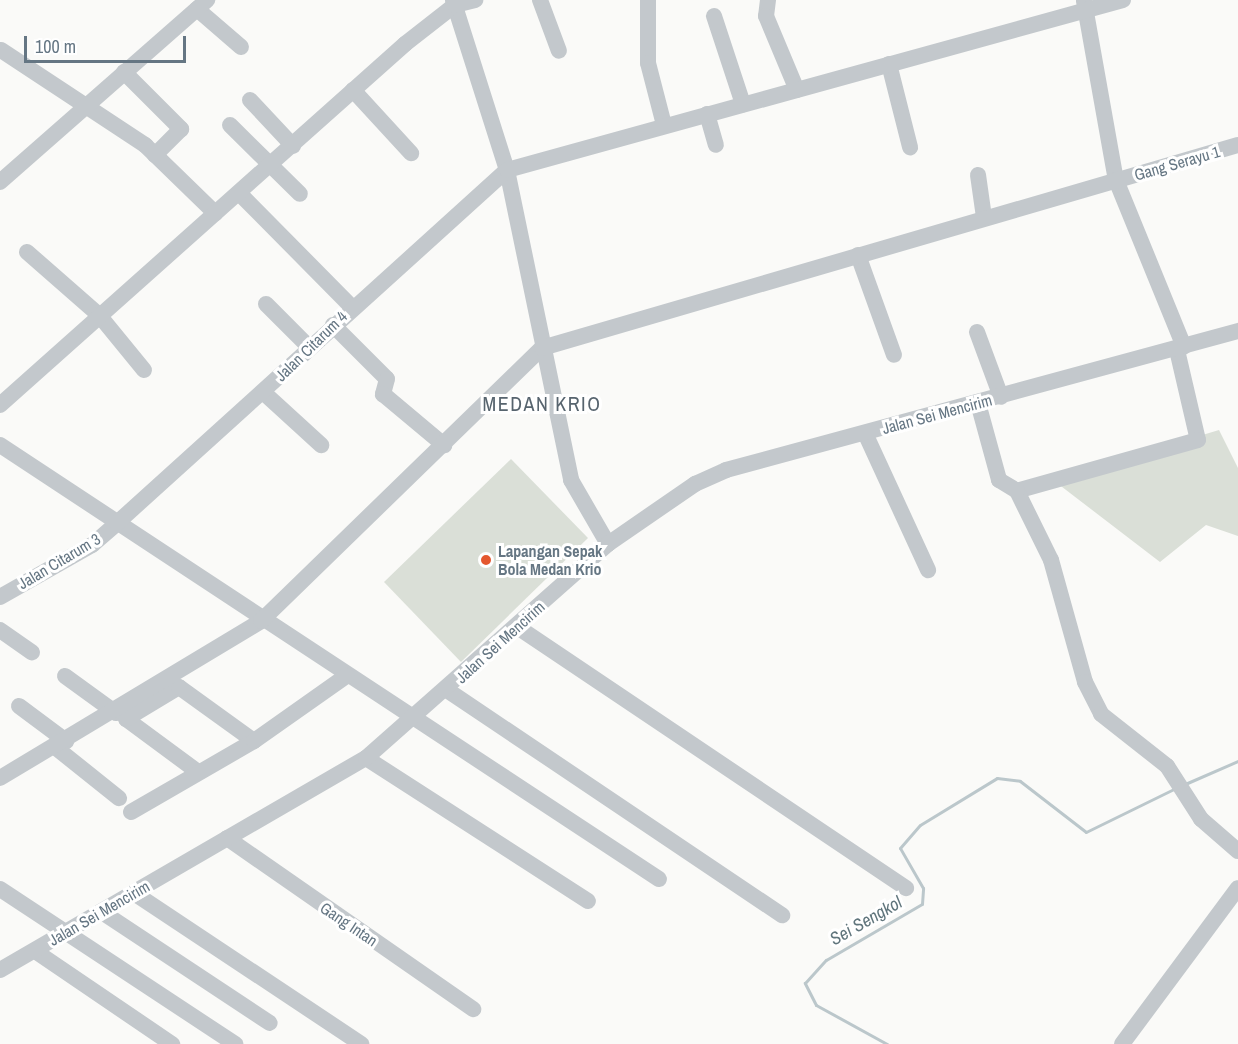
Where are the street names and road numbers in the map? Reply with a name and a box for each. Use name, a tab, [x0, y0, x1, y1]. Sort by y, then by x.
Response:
street label: Gang Serayu 1	[1132, 142, 1222, 184]
street label: Jalan Citarum 4	[271, 307, 351, 385]
street label: Jalan Sei Mencirim	[880, 390, 994, 438]
street label: Jalan Citarum 3	[14, 529, 104, 593]
street label: Jalan Sei Mencirim	[452, 597, 548, 687]
street label: Jalan Sei Mencirim	[45, 876, 153, 950]
street label: Gang Intan	[317, 898, 381, 950]

